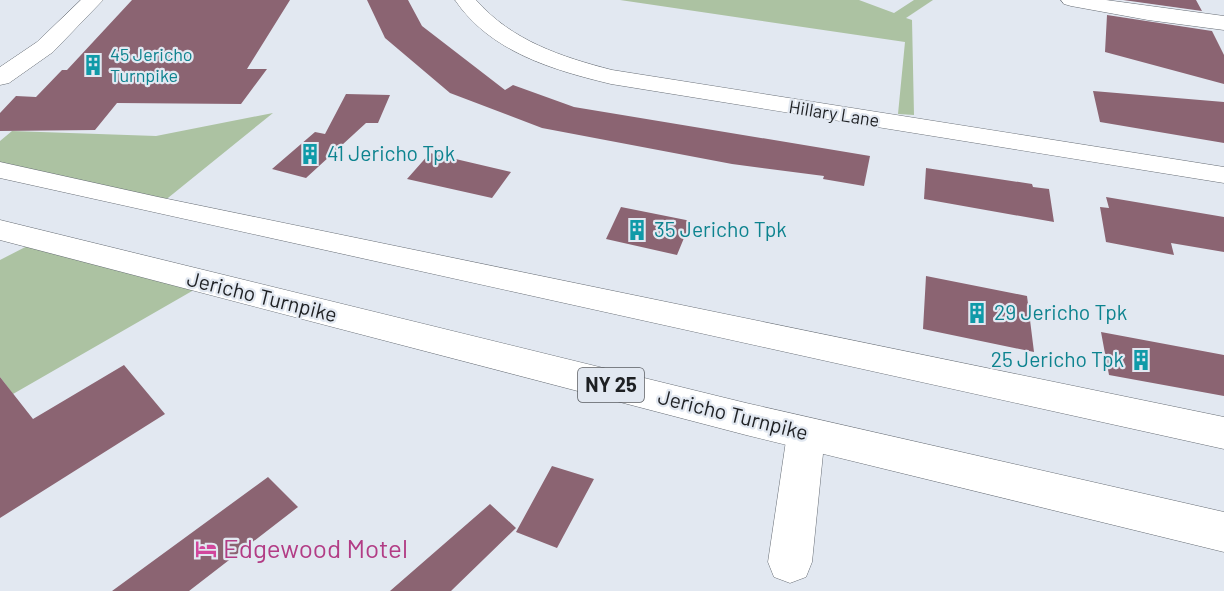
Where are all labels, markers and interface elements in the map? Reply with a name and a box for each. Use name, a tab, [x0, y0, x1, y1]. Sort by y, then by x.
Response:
place label: 45 Jericho Turnpike	[110, 43, 193, 86]
building icon: 45 Jericho Turnpike	[81, 53, 105, 77]
street label: Hillary Lane	[787, 95, 881, 131]
place label: 41 Jericho Tpk	[327, 140, 455, 165]
building icon: 41 Jericho Tpk	[298, 142, 322, 166]
place label: 35 Jericho Tpk	[654, 216, 787, 241]
building icon: 35 Jericho Tpk	[625, 218, 649, 242]
street label: Jericho Turnpike	[185, 265, 340, 326]
place label: 29 Jericho Tpk	[994, 299, 1127, 324]
building icon: 29 Jericho Tpk	[965, 301, 989, 325]
place label: 25 Jericho Tpk	[991, 346, 1124, 371]
building icon: 25 Jericho Tpk	[1129, 348, 1153, 372]
road number: NY 25	[578, 368, 644, 402]
street label: Jericho Turnpike	[656, 383, 811, 444]
place label: Edgewood Motel	[223, 532, 408, 563]
hotel icon: Edgewood Motel	[194, 537, 218, 561]

